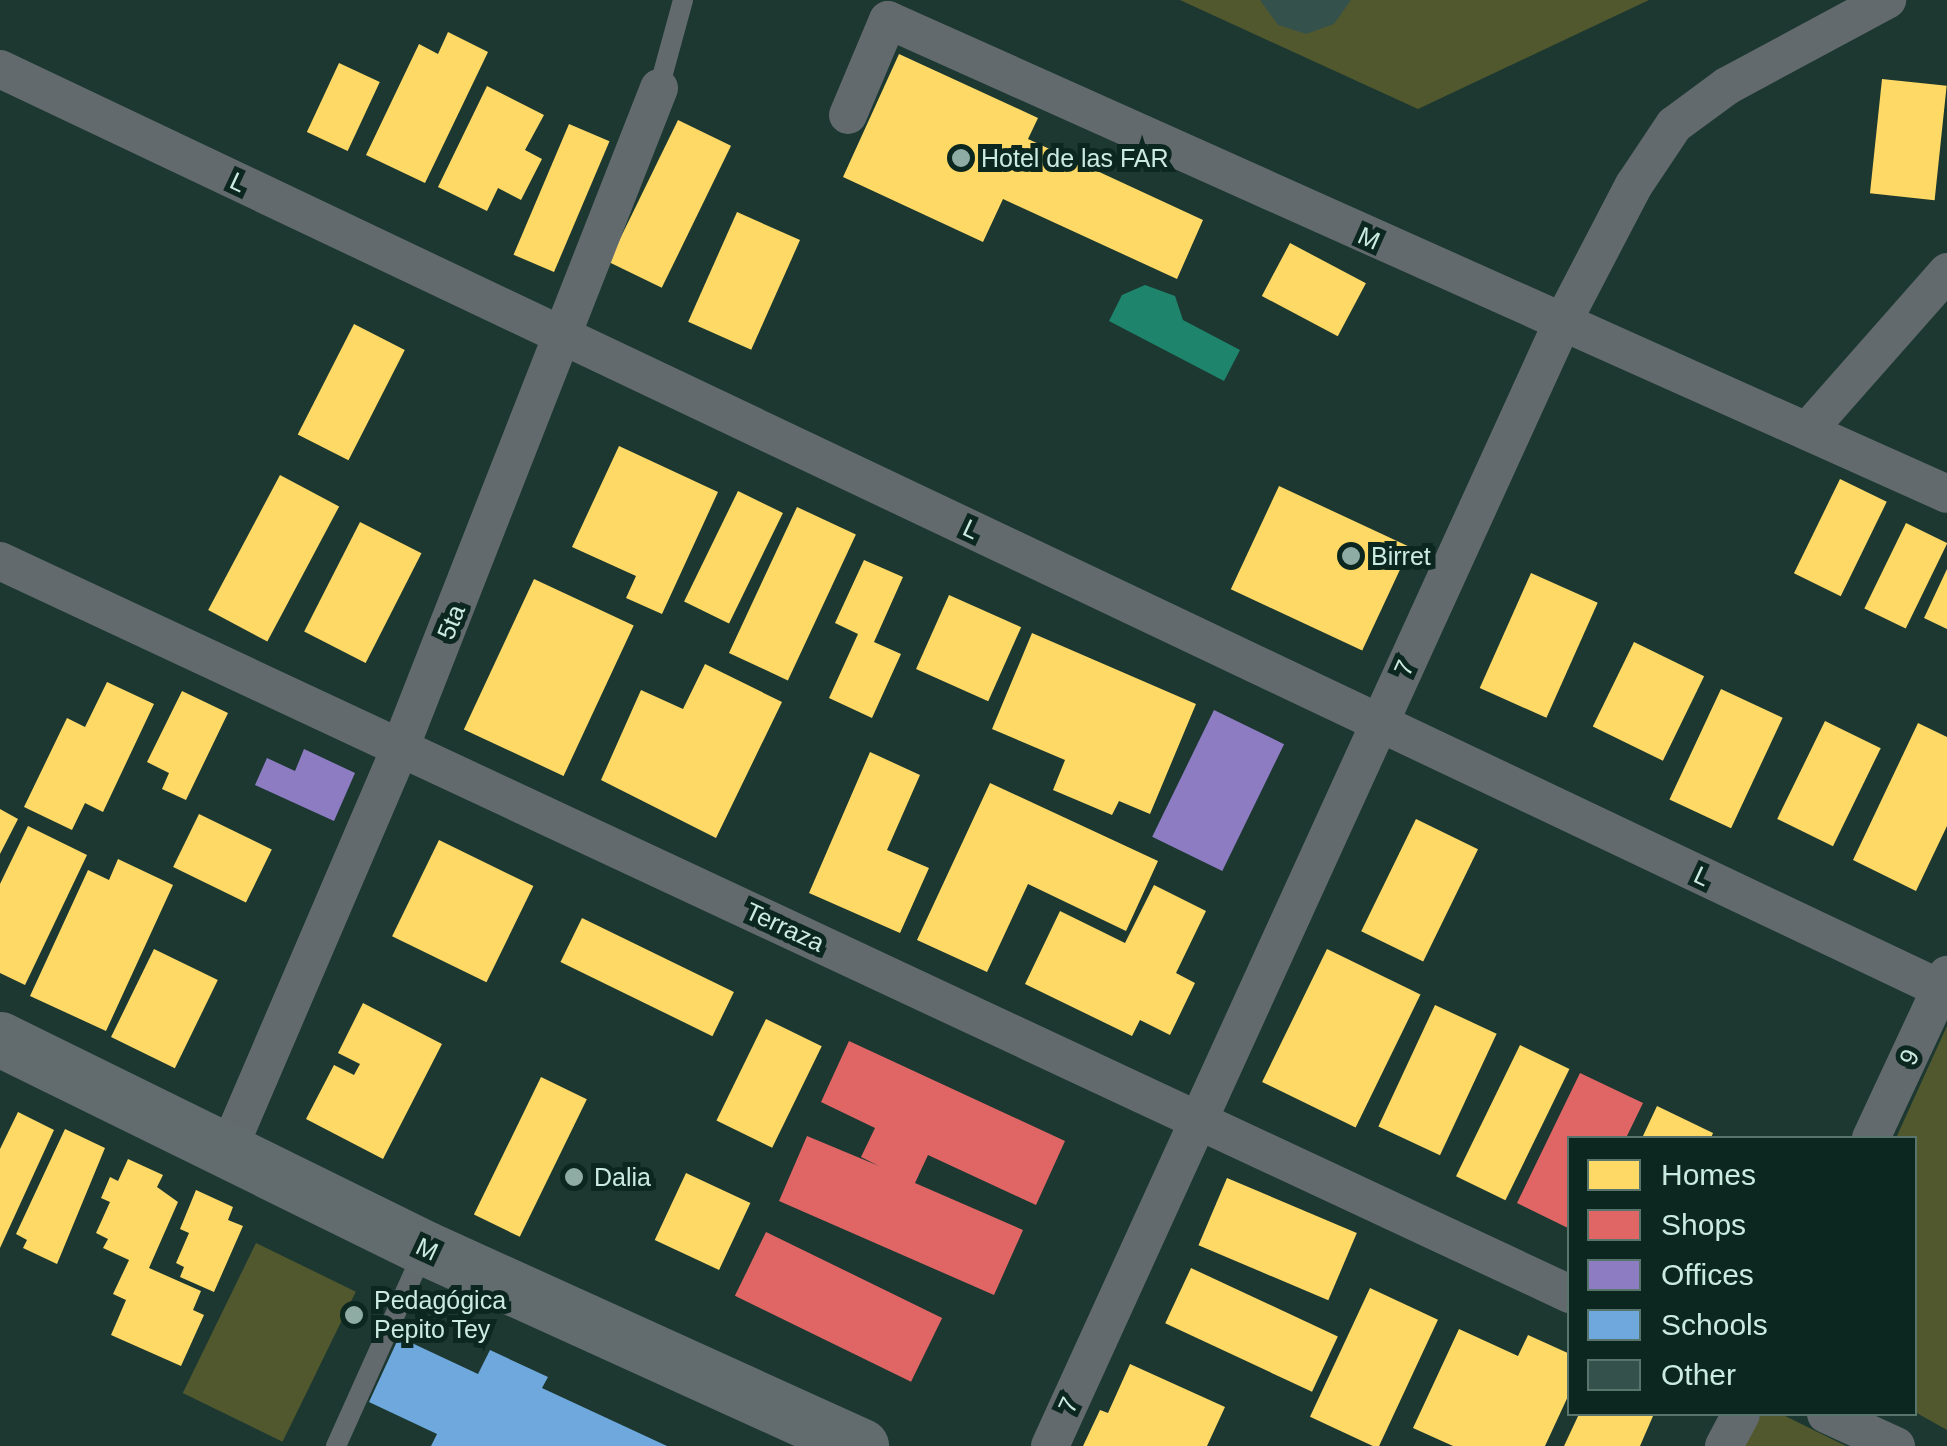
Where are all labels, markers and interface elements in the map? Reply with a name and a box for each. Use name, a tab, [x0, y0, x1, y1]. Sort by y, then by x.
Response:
place label: Hotel de las FAR	[981, 143, 1169, 173]
marker: Hotel de las FAR	[950, 147, 972, 169]
street label: L	[225, 165, 251, 199]
street label: M	[1353, 220, 1385, 256]
street label: L	[958, 512, 984, 546]
place label: Birret	[1371, 541, 1431, 571]
marker: Birret	[1340, 545, 1362, 567]
street label: 5ta	[431, 600, 471, 644]
street label: 7	[1387, 656, 1421, 680]
street label: L	[1689, 859, 1715, 893]
street label: Terraza	[741, 896, 829, 958]
street label: 9	[1892, 1044, 1926, 1070]
legend	[1567, 1136, 1917, 1416]
text: Homes	[1661, 1158, 1756, 1191]
place label: Dalia	[594, 1162, 651, 1192]
marker: Dalia	[563, 1166, 585, 1188]
text: Shops	[1661, 1208, 1746, 1241]
street label: M	[411, 1231, 443, 1267]
text: Offices	[1661, 1258, 1754, 1291]
place label: Pedagógica Pepito Tey	[374, 1286, 506, 1345]
marker: Pedagógica Pepito Tey	[343, 1304, 365, 1326]
text: Schools	[1661, 1308, 1768, 1341]
text: Other	[1661, 1358, 1736, 1391]
street label: 7	[1051, 1392, 1085, 1418]

